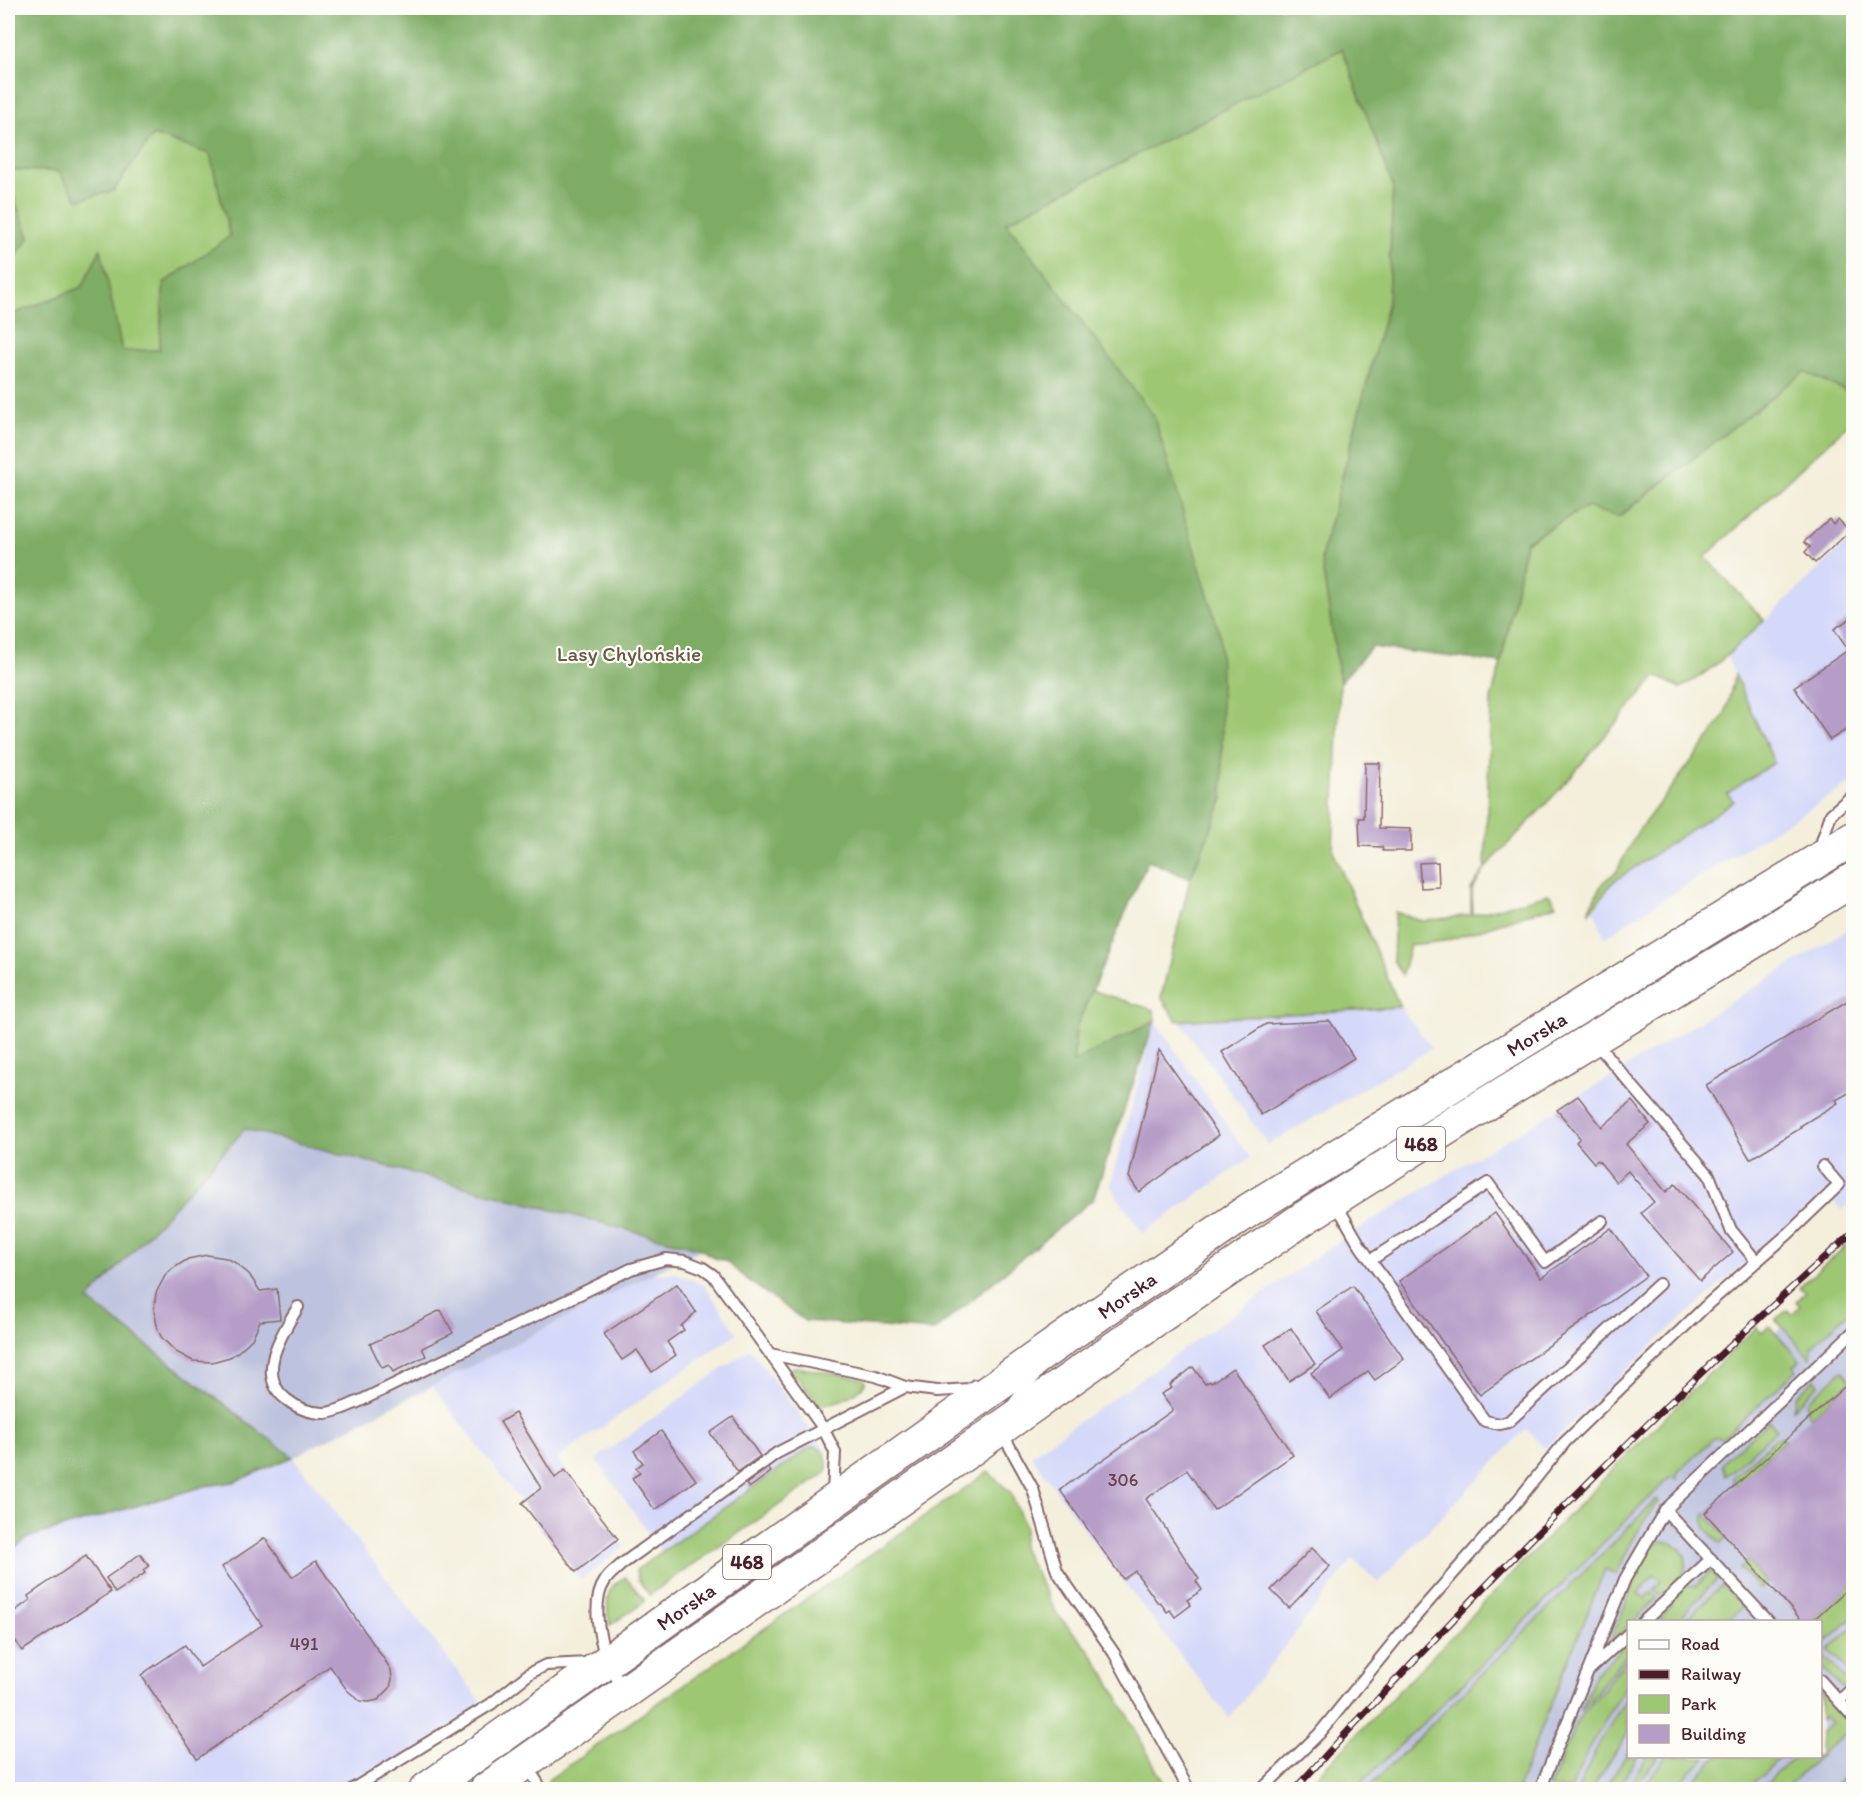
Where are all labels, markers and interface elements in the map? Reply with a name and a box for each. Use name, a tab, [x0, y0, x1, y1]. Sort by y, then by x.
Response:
park label: Lasy Chylońskie	[557, 641, 701, 666]
street label: Morska	[1501, 1005, 1571, 1061]
road number: 468	[1397, 1127, 1445, 1161]
street label: Morska	[1092, 1266, 1161, 1324]
house number: 306	[1108, 1469, 1138, 1491]
road number: 468	[723, 1545, 771, 1579]
street label: Morska	[651, 1577, 720, 1636]
legend	[1627, 1620, 1822, 1758]
house number: 491	[290, 1633, 318, 1655]
text: Road	[1681, 1633, 1720, 1655]
text: Railway	[1681, 1663, 1742, 1685]
text: Park	[1681, 1693, 1716, 1715]
text: Building	[1681, 1723, 1747, 1745]

